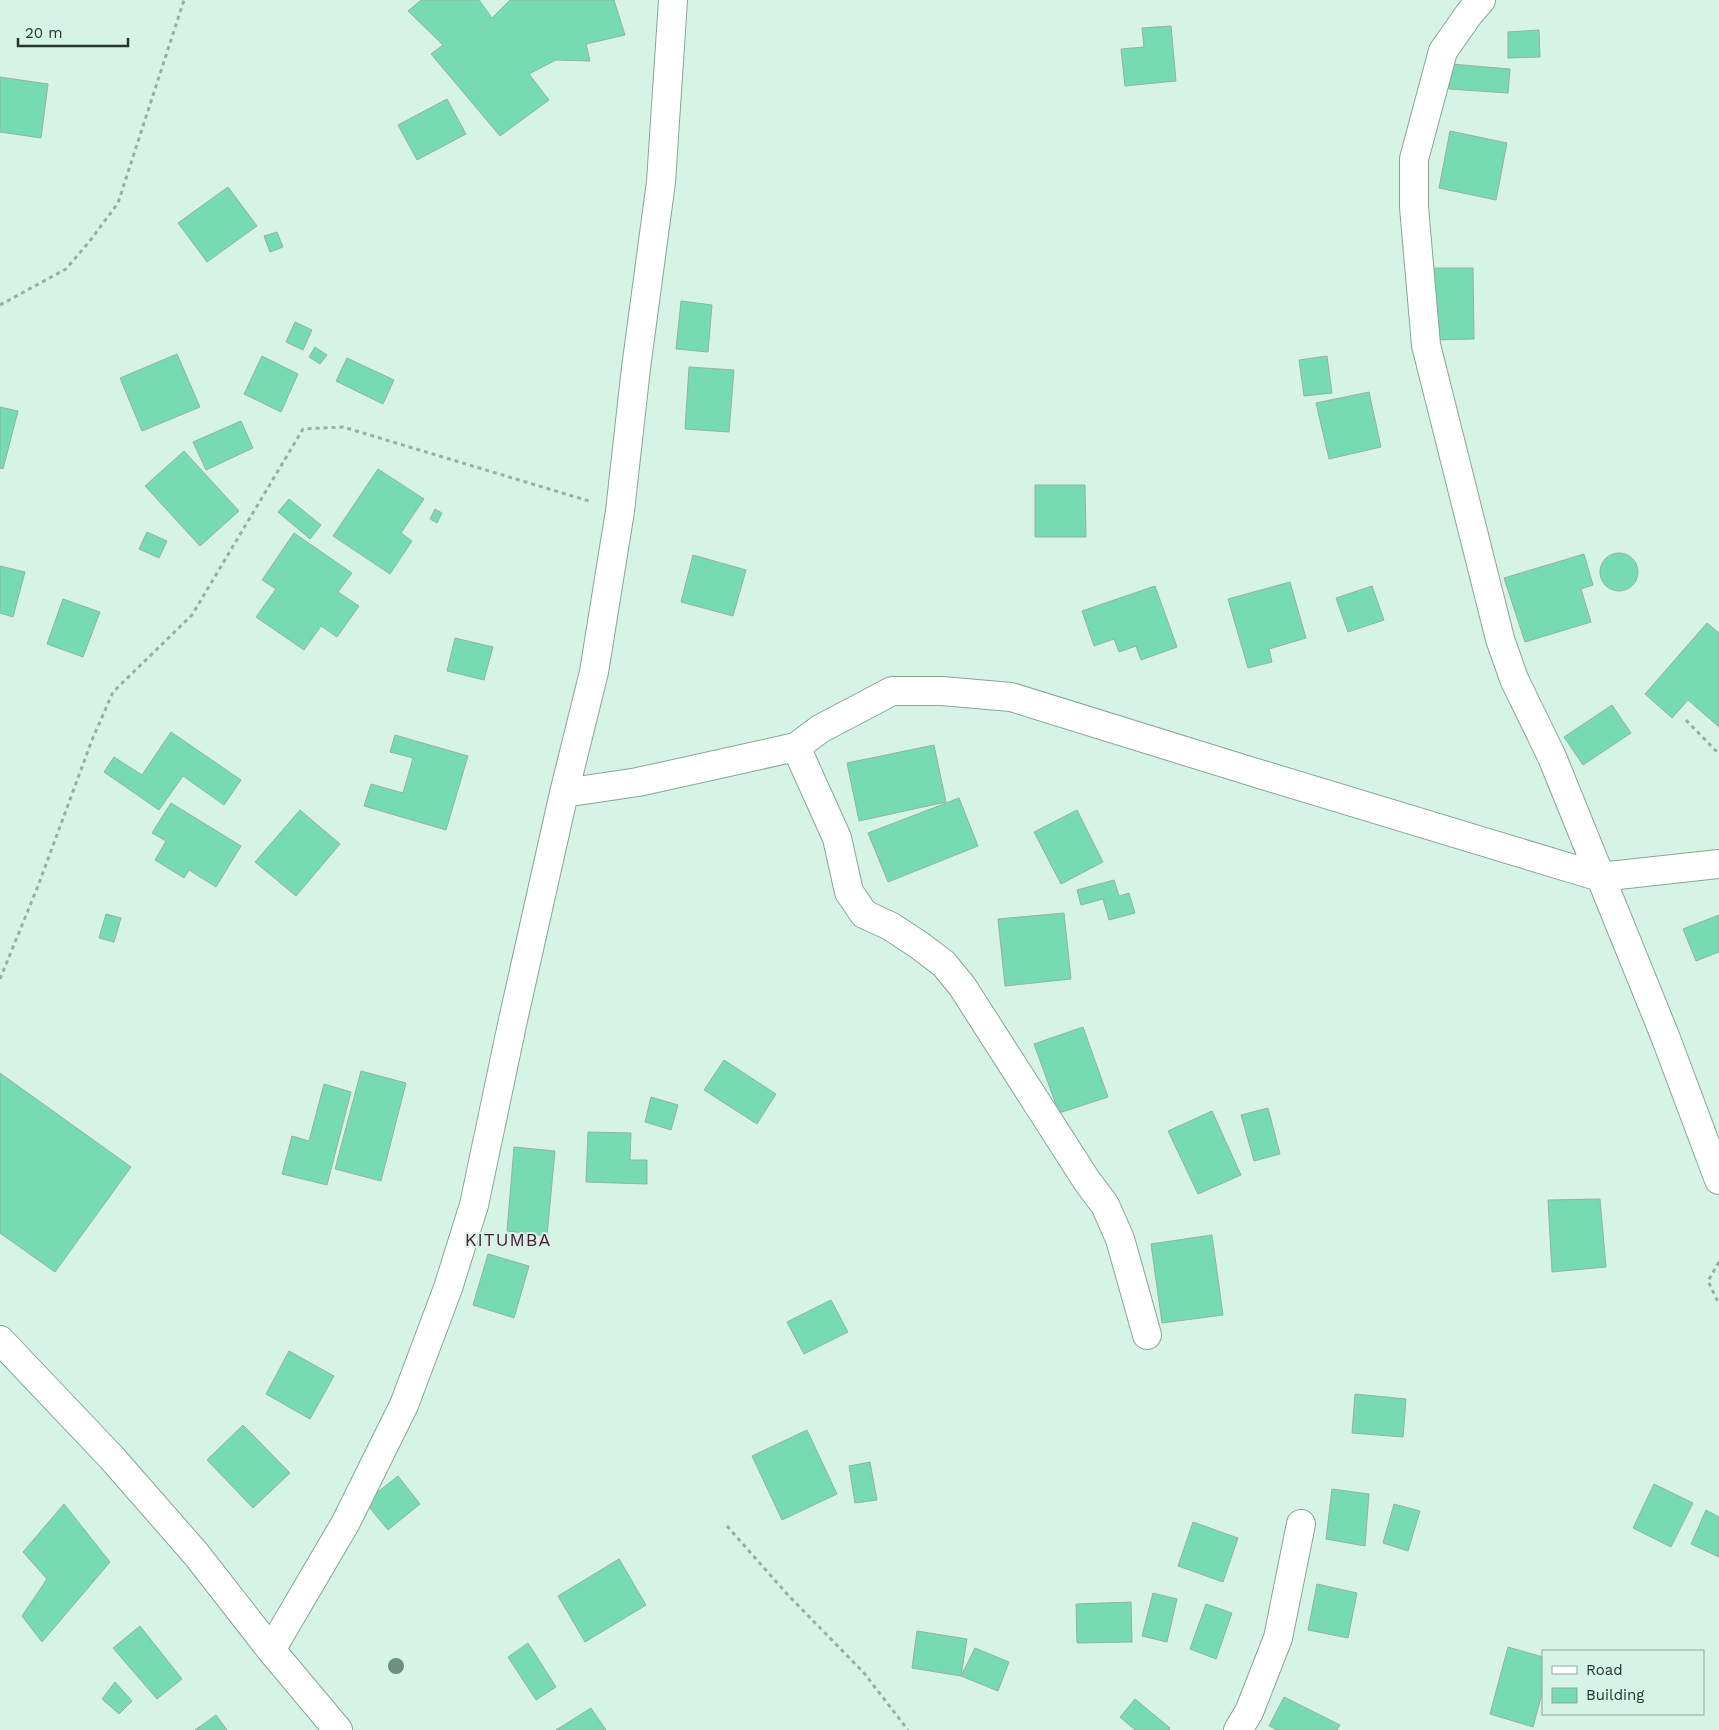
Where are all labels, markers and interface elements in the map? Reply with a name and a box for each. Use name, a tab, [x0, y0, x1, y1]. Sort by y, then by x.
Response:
scale bar	[18, 15, 128, 47]
text: 20 m	[25, 24, 63, 42]
district label: KITUMBA	[465, 1229, 551, 1250]
legend	[1542, 1650, 1704, 1715]
text: Road	[1586, 1661, 1623, 1679]
text: Building	[1586, 1686, 1644, 1704]

